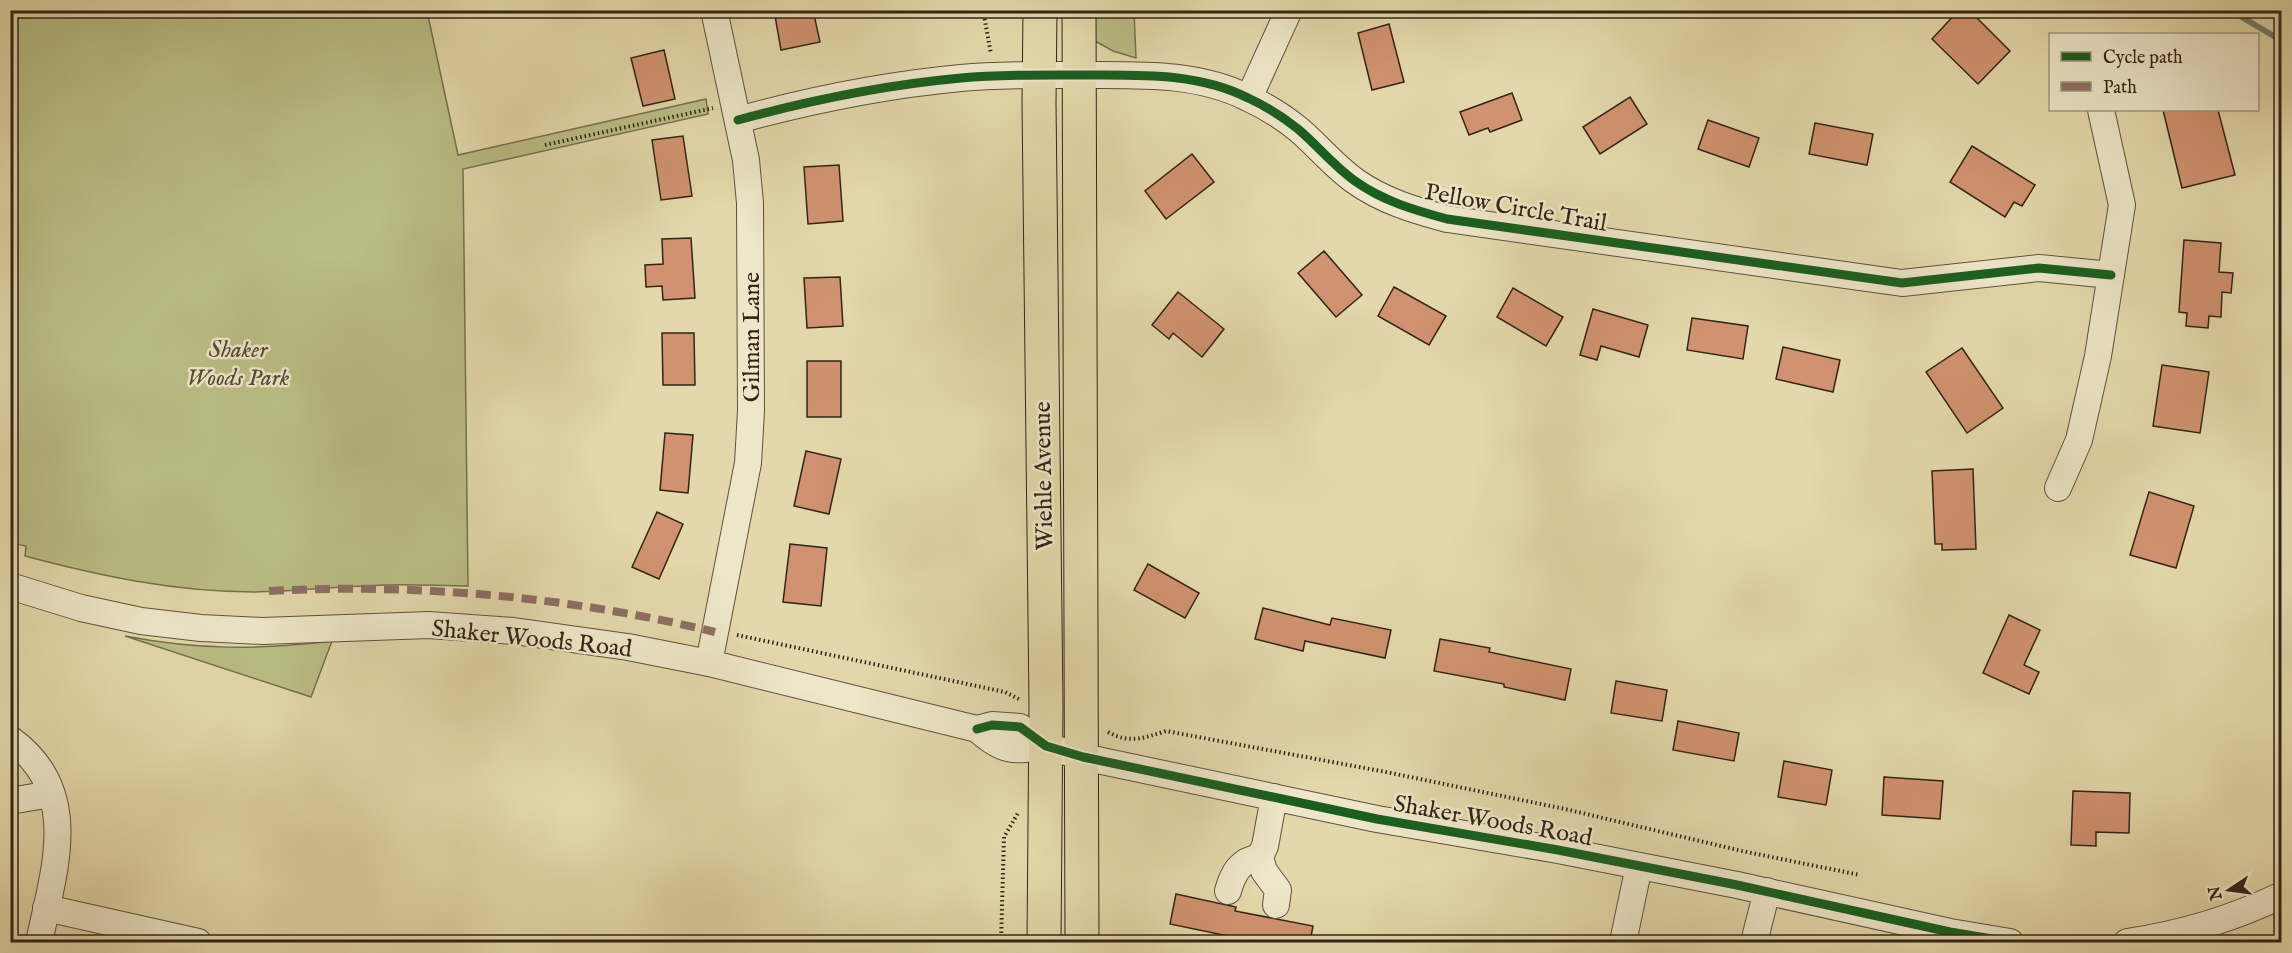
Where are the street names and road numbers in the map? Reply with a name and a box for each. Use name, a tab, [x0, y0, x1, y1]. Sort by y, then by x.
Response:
street label: Pellow Circle Trail	[1422, 177, 1610, 240]
street label: Gilman Lane	[737, 272, 768, 402]
street label: Wiehle Avenue	[1028, 401, 1061, 551]
street label: Shaker Woods Road	[430, 614, 634, 665]
street label: Shaker Woods Road	[1391, 789, 1595, 854]

